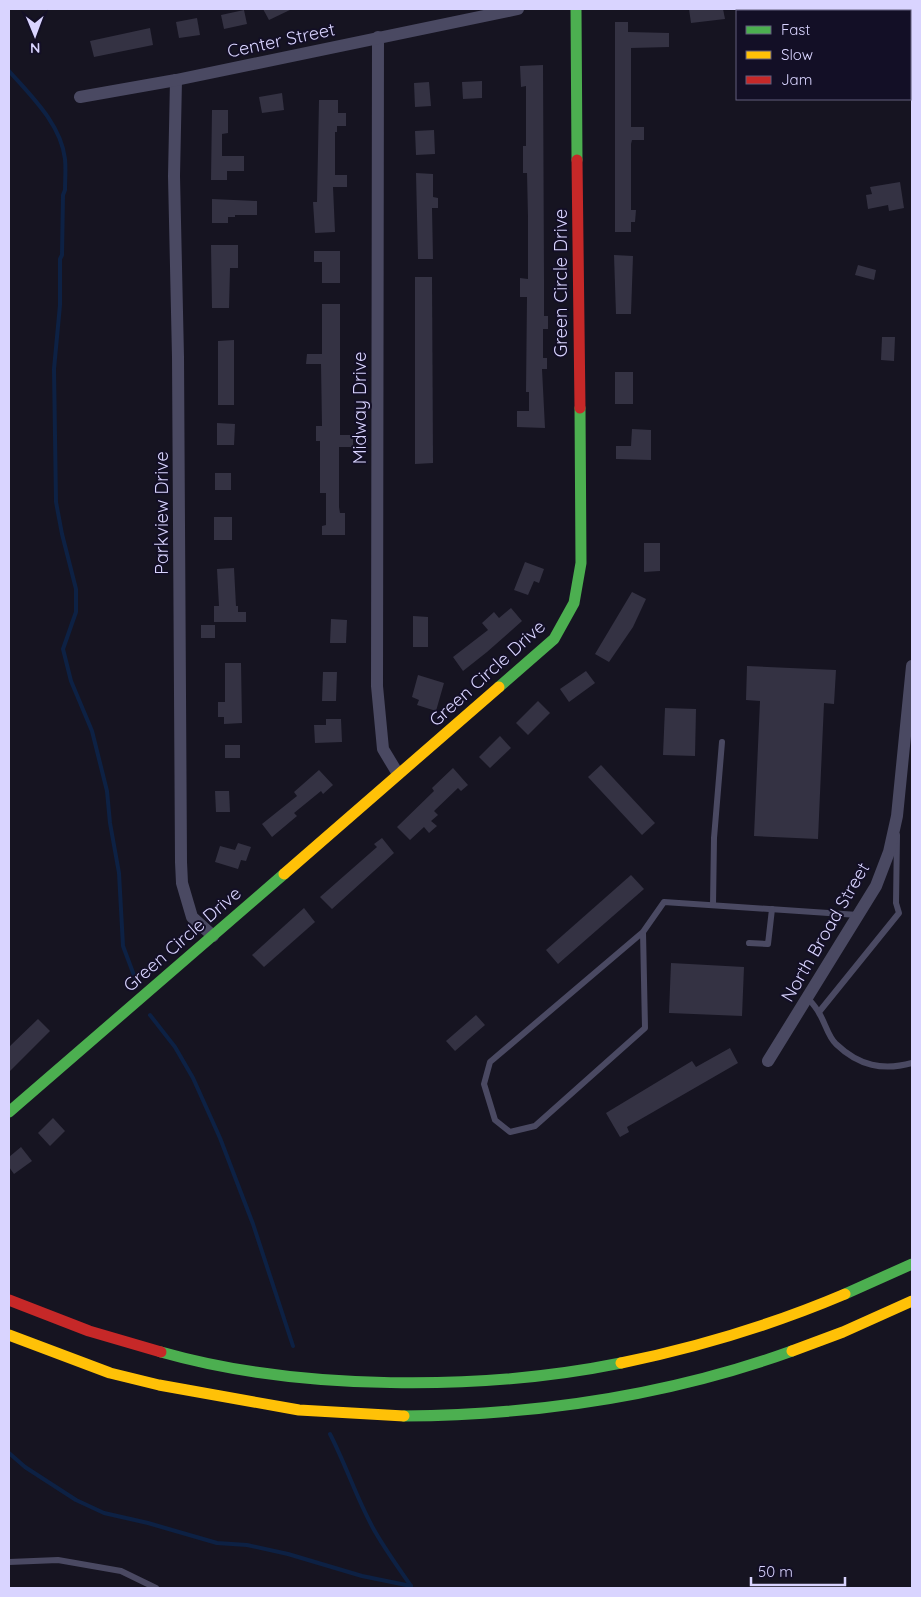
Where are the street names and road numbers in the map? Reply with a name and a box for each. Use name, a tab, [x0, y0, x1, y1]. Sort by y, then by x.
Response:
street label: Center Street	[225, 17, 337, 63]
street label: Green Circle Drive	[549, 209, 572, 357]
street label: Midway Drive	[348, 352, 371, 464]
street label: Parkview Drive	[150, 451, 173, 575]
street label: Green Circle Drive	[424, 615, 550, 731]
street label: North Broad Street	[776, 858, 874, 1006]
street label: Green Circle Drive	[118, 882, 246, 996]

